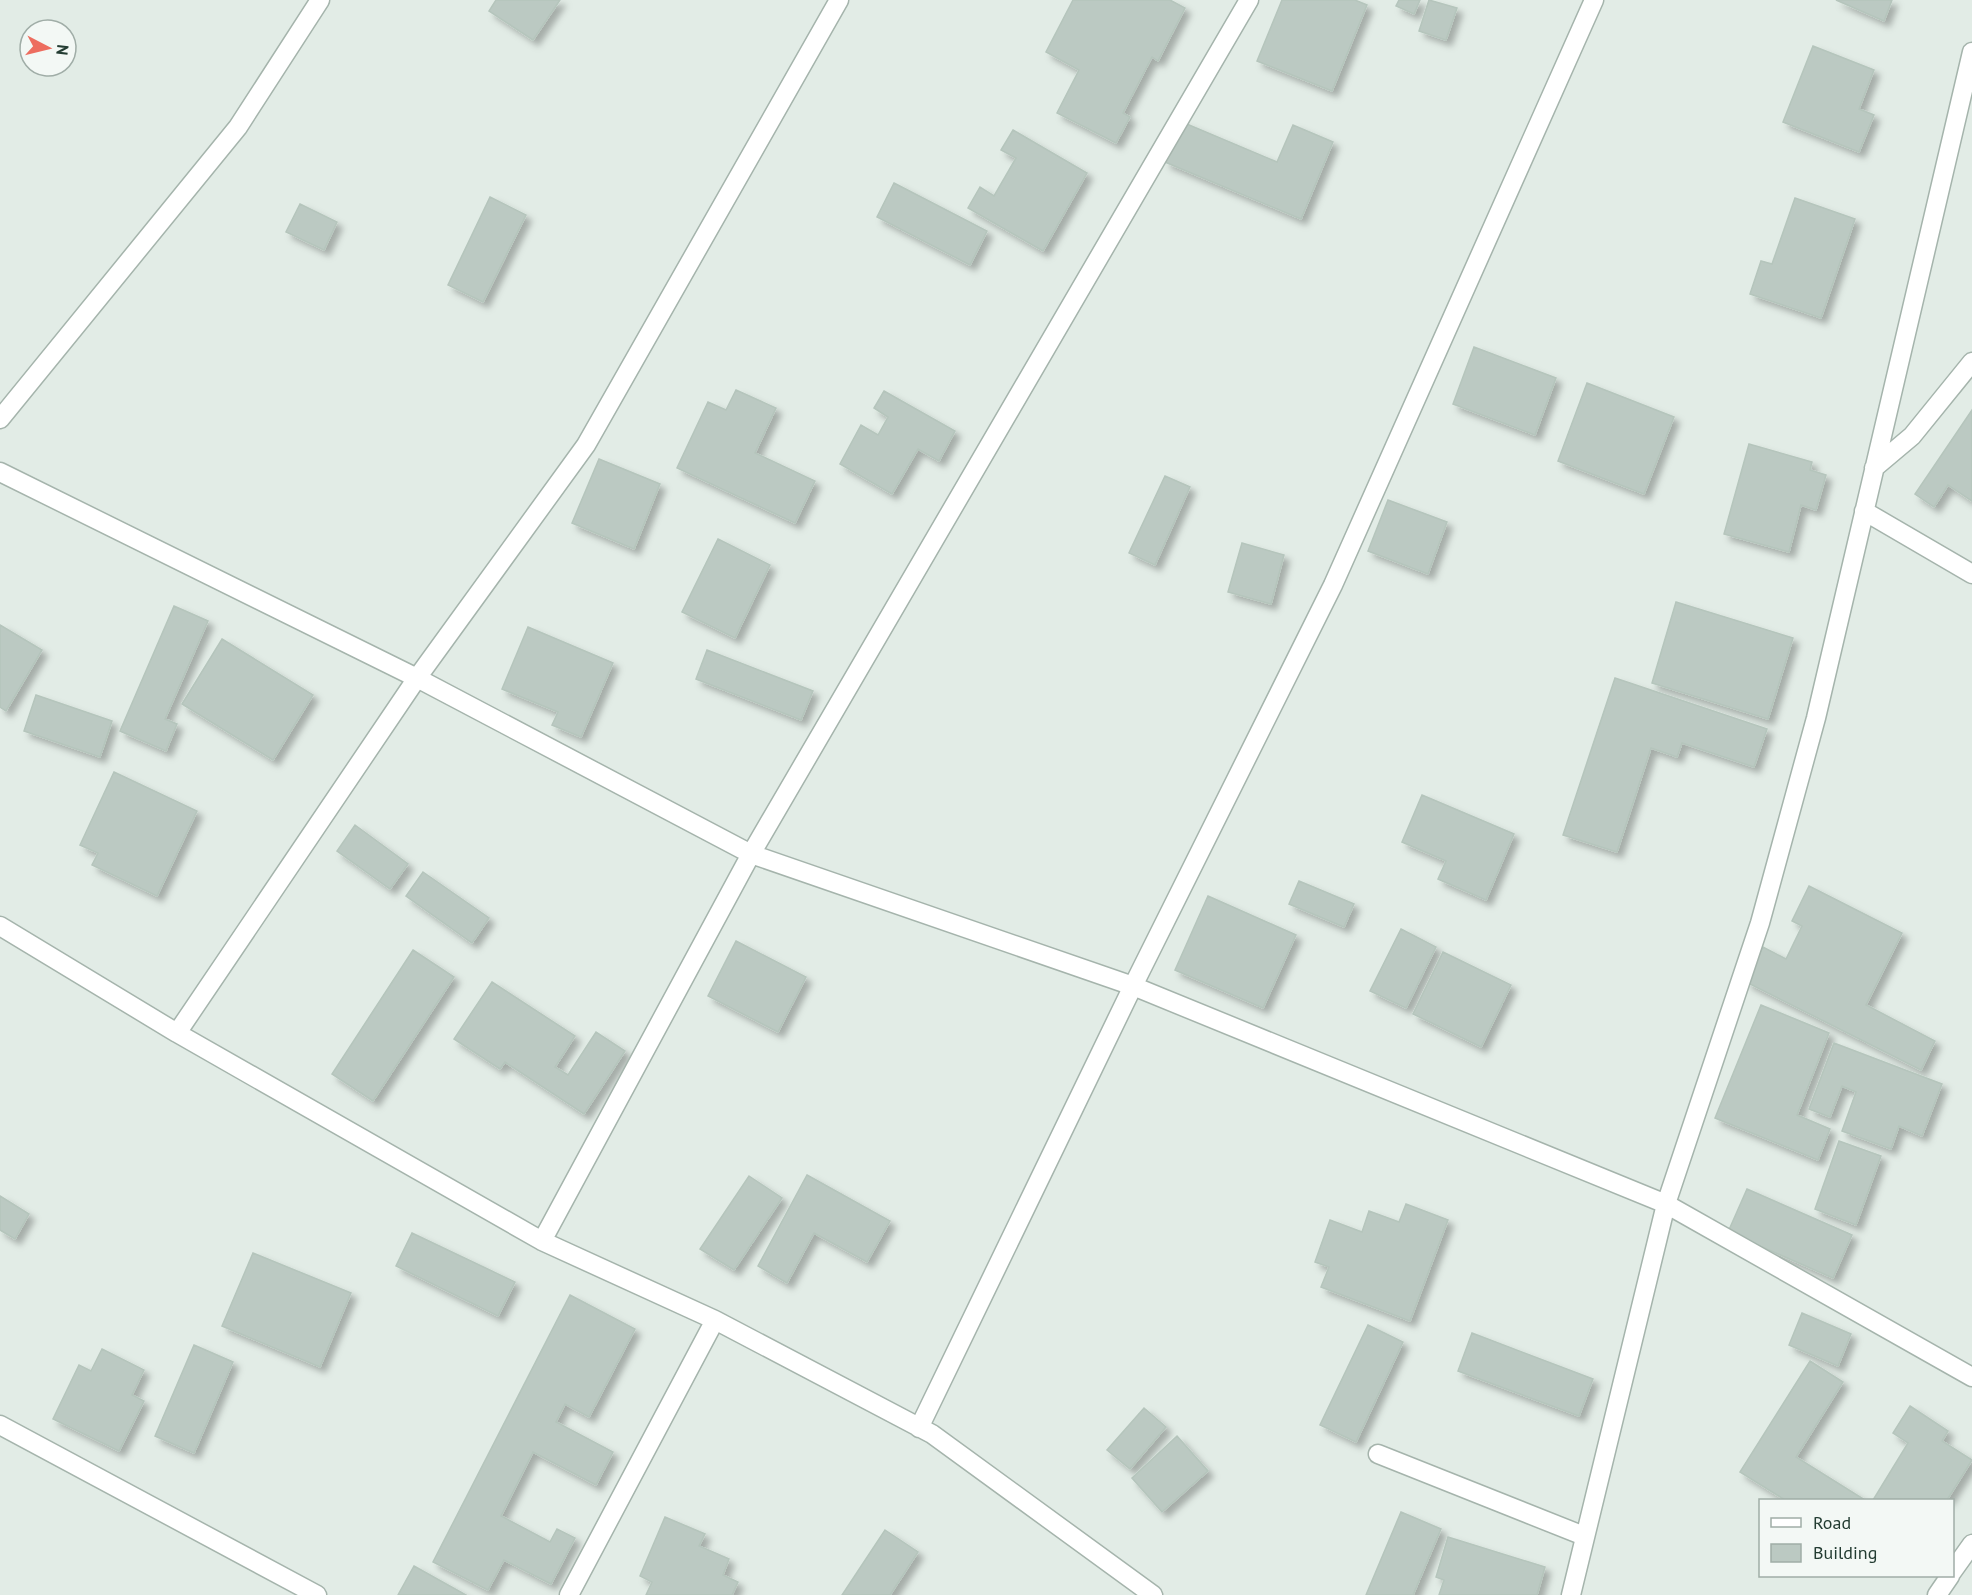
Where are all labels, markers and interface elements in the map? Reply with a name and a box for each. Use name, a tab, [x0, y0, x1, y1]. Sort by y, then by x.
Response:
north arrow	[18, 18, 78, 78]
text: N	[52, 43, 73, 56]
legend	[1759, 1499, 1954, 1577]
text: Road	[1813, 1511, 1851, 1534]
text: Building	[1813, 1541, 1877, 1564]

